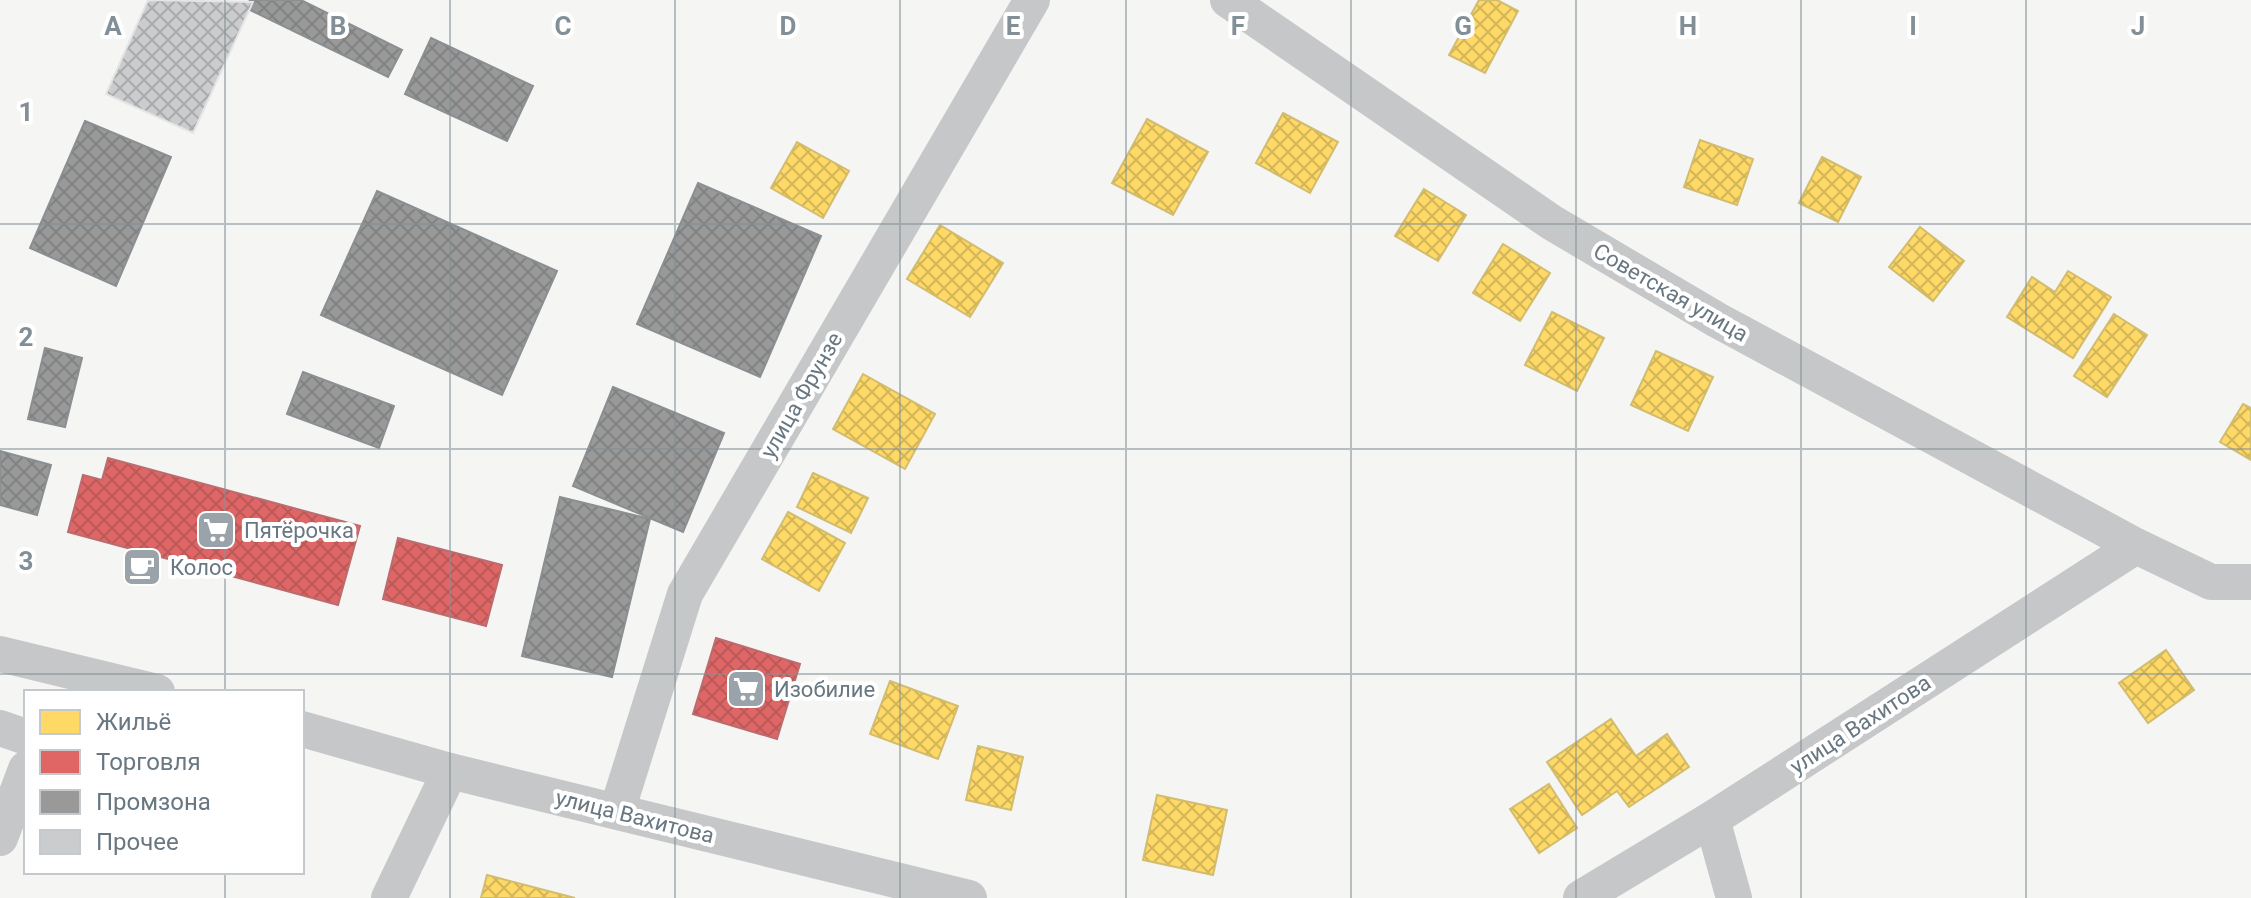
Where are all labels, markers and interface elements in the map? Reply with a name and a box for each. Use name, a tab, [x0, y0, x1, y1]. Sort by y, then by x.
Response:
text: A	[104, 11, 122, 41]
text: B	[330, 11, 346, 41]
text: C	[554, 11, 572, 41]
text: D	[780, 11, 796, 41]
text: E	[1006, 11, 1021, 41]
text: F	[1231, 11, 1245, 41]
text: G	[1454, 11, 1472, 41]
text: H	[1679, 11, 1697, 41]
text: I	[1909, 11, 1917, 41]
text: J	[2131, 11, 2145, 41]
text: 1	[19, 97, 33, 127]
street label: Советская улица	[1589, 238, 1752, 347]
text: 2	[19, 322, 33, 352]
street label: улица Фрунзе	[755, 328, 848, 463]
supermarket icon: Пятёрочка	[195, 509, 237, 551]
place label: Пятёрочка	[244, 518, 354, 543]
text: 3	[19, 546, 33, 576]
cafe icon: Колос	[121, 546, 163, 588]
place label: Колос	[170, 555, 233, 580]
supermarket icon: Изобилие	[725, 668, 767, 710]
street label: улица Вахитова	[1785, 670, 1935, 779]
place label: Изобилие	[774, 677, 875, 702]
legend	[24, 690, 304, 874]
text: Жильё	[96, 708, 171, 736]
text: Торговля	[96, 748, 201, 776]
street label: улица Вахитова	[553, 785, 717, 848]
text: Промзона	[96, 788, 211, 816]
text: Прочее	[96, 828, 179, 856]

